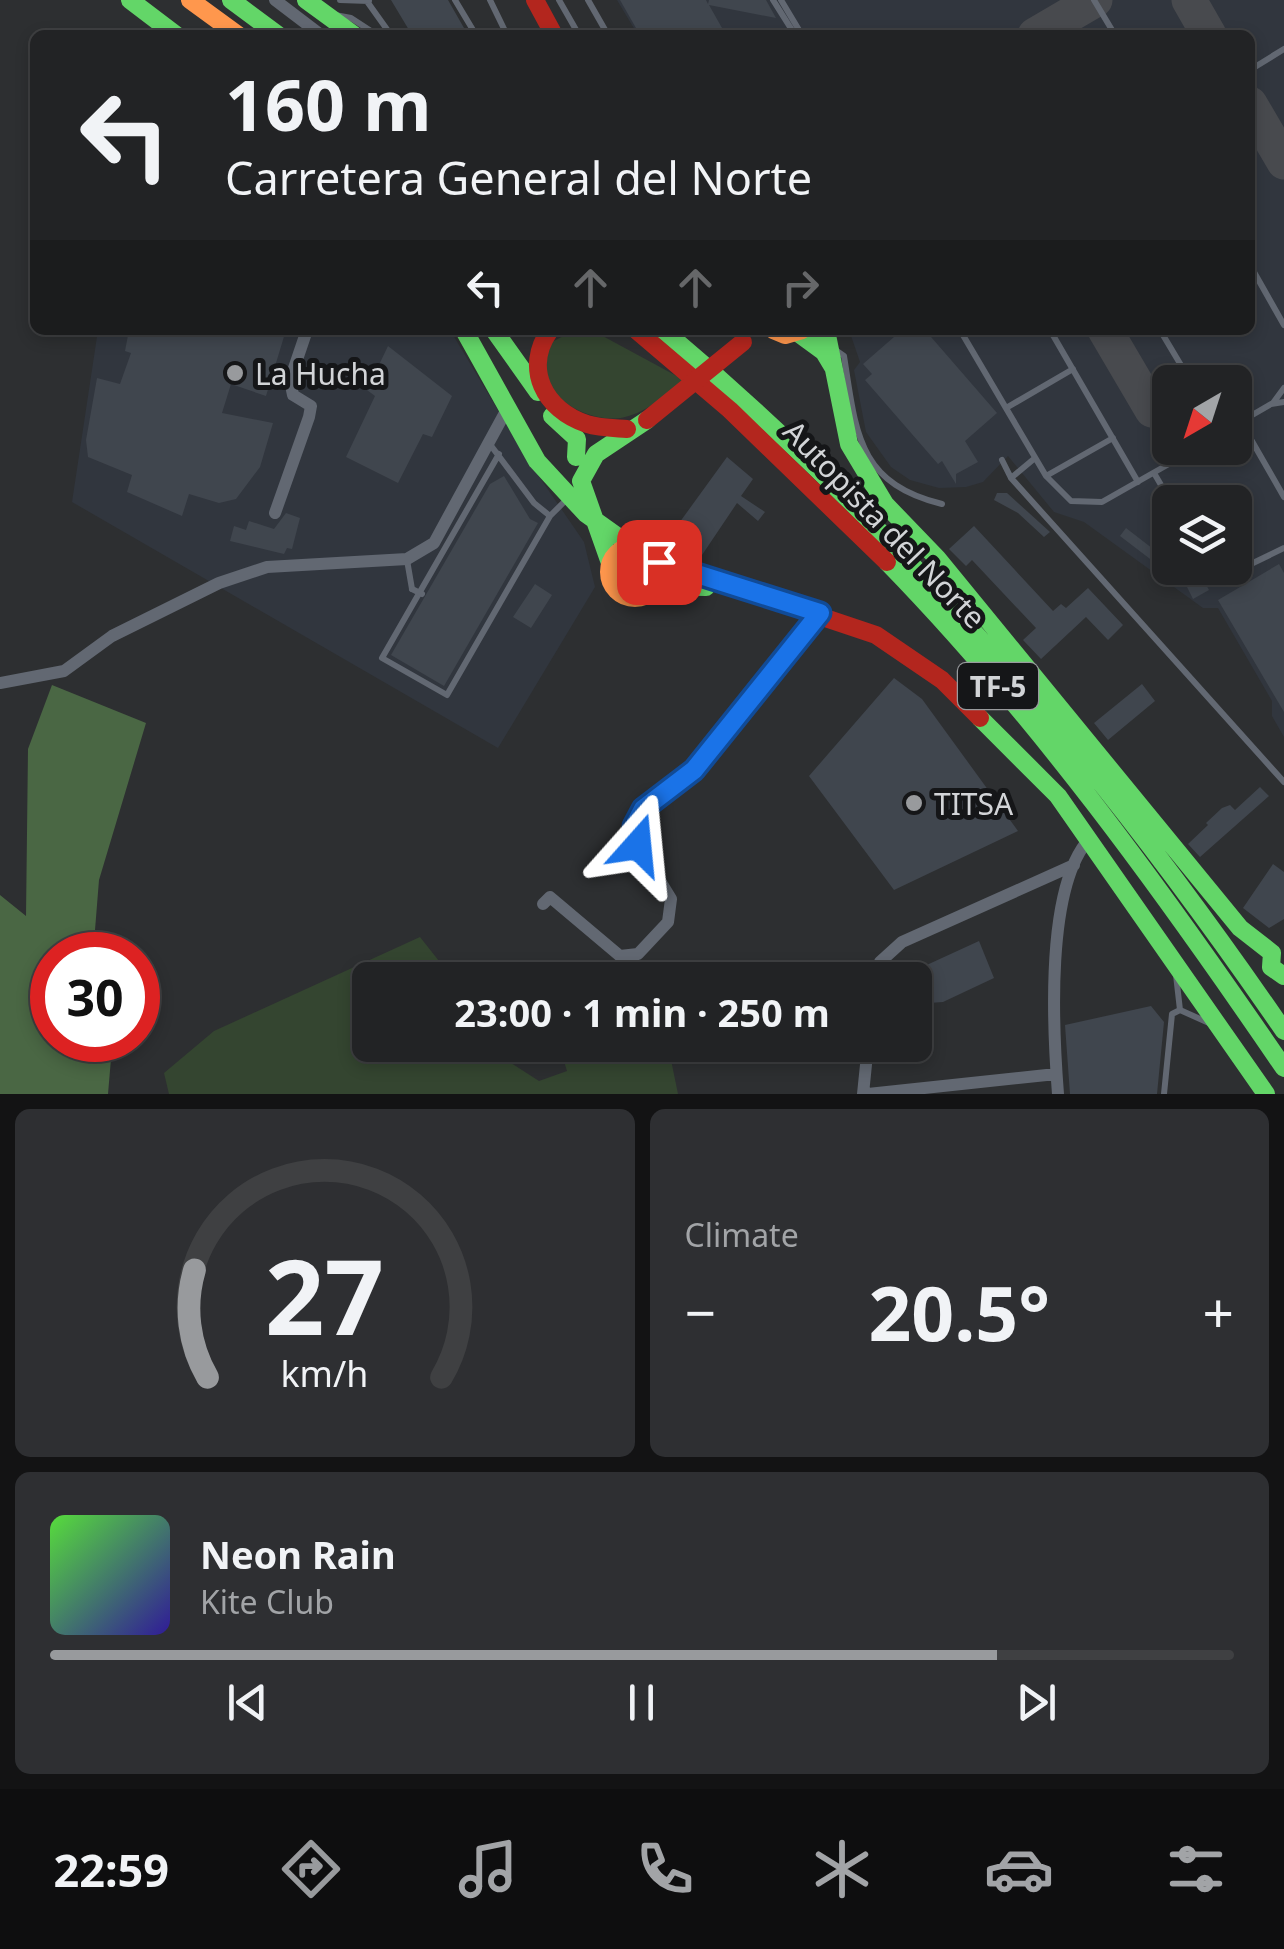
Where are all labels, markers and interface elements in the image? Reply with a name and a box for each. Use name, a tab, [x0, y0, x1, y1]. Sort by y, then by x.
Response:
text: 160 m	[225, 56, 432, 152]
icon: left	[60, 70, 190, 200]
text: Carretera General del Norte	[225, 147, 812, 208]
icon: left	[458, 260, 513, 315]
icon: ahead	[563, 260, 618, 315]
icon: ahead	[668, 260, 723, 315]
icon: right	[773, 260, 828, 315]
place label: La Hucha	[255, 353, 386, 394]
marker: La Hucha	[224, 362, 246, 384]
north arrow	[1152, 365, 1252, 465]
map controls	[1152, 365, 1252, 585]
street label: Autopista del Norte	[775, 411, 995, 637]
button: layers	[1152, 485, 1252, 585]
pin	[617, 520, 702, 605]
icon: arrive	[632, 535, 687, 590]
road number: TF-5	[958, 663, 1038, 709]
place label: TITSA	[934, 783, 1014, 824]
marker: TITSA	[903, 792, 925, 814]
position arrow	[586, 793, 690, 897]
speed limit sign: 30	[30, 932, 160, 1062]
text: 23:00 · 1 min · 250 m	[454, 986, 830, 1038]
text: Climate	[685, 1213, 799, 1256]
text: 27	[265, 1224, 384, 1365]
text: 20.5°	[868, 1261, 1050, 1363]
text: −	[685, 1274, 716, 1349]
text: +	[1203, 1274, 1234, 1349]
text: km/h	[281, 1349, 369, 1397]
text: Neon Rain	[200, 1528, 396, 1580]
text: Kite Club	[200, 1580, 334, 1623]
icon: previous	[220, 1675, 275, 1730]
icon: pause	[614, 1675, 669, 1730]
icon: next	[1009, 1675, 1064, 1730]
icon: directions	[276, 1834, 346, 1904]
icon: music	[453, 1834, 523, 1904]
icon: phone	[630, 1834, 700, 1904]
icon: climate	[807, 1834, 877, 1904]
icon: car	[984, 1834, 1054, 1904]
icon: filters	[1161, 1834, 1231, 1904]
text: 22:59	[53, 1839, 169, 1900]

